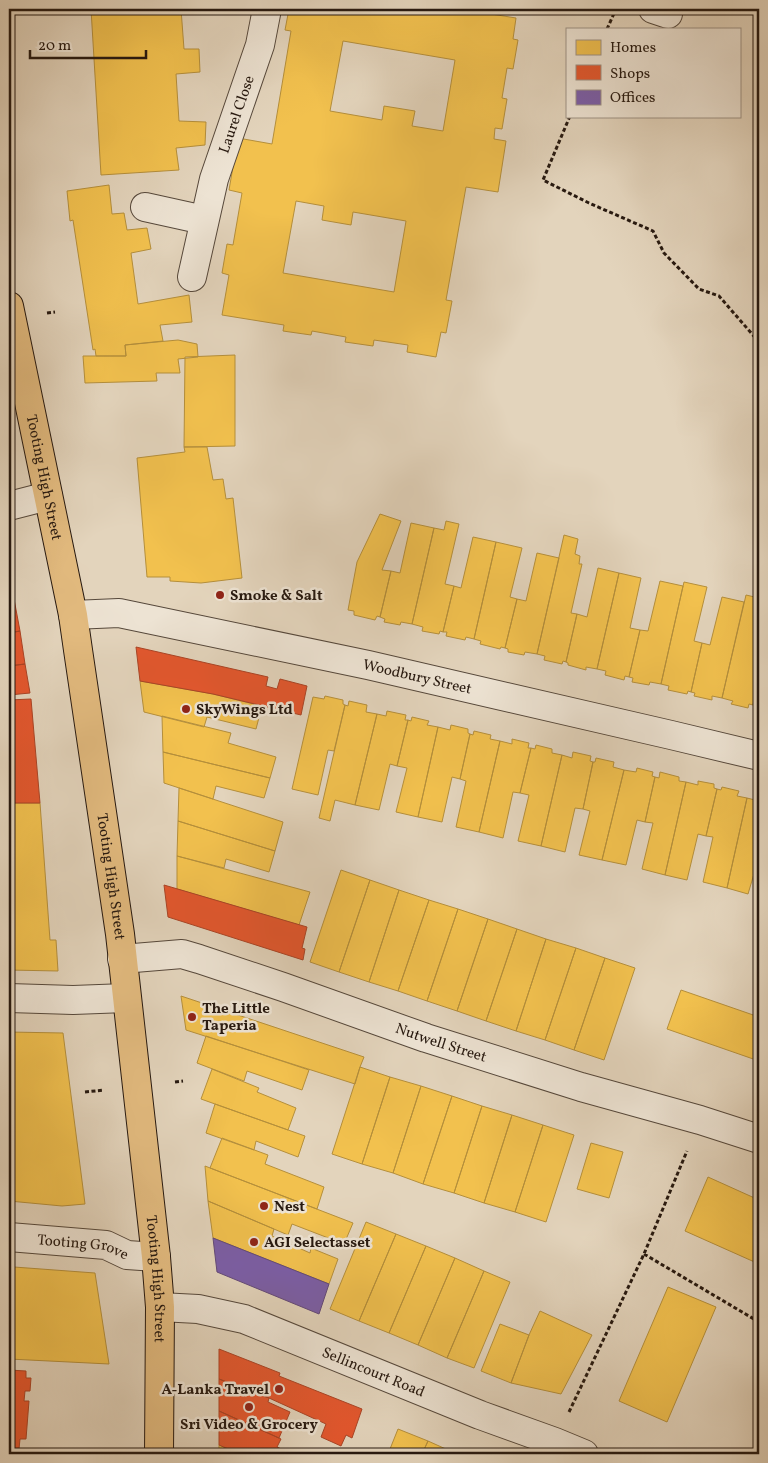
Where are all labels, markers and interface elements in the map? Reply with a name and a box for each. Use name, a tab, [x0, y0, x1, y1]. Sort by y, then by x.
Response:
scale bar	[30, 28, 146, 60]
legend	[566, 28, 740, 118]
text: 20 m	[38, 36, 71, 57]
text: Homes	[610, 38, 656, 59]
text: Shops	[610, 64, 650, 85]
street label: Laurel Close	[215, 73, 261, 156]
text: Offices	[610, 88, 655, 109]
street label: Tooting High Street	[20, 413, 66, 542]
place label: Smoke & Salt	[230, 586, 323, 607]
marker: Smoke & Salt	[214, 589, 226, 601]
street label: Woodbury Street	[360, 655, 474, 701]
place label: SkyWings Ltd	[196, 700, 293, 721]
marker: SkyWings Ltd	[180, 703, 192, 715]
street label: Tooting High Street	[90, 812, 130, 941]
place label: The Little Taperia	[202, 999, 270, 1037]
marker: The Little Taperia	[186, 1011, 198, 1023]
street label: Nutwell Street	[392, 1019, 489, 1068]
place label: Nest	[274, 1197, 305, 1218]
marker: Nest	[258, 1200, 270, 1212]
street label: Tooting High Street	[139, 1214, 169, 1343]
street label: Tooting Grove	[36, 1230, 132, 1266]
place label: AGI Selectasset	[264, 1233, 371, 1254]
marker: AGI Selectasset	[248, 1236, 260, 1248]
street label: Sellincourt Road	[318, 1343, 428, 1403]
place label: A-Lanka Travel	[162, 1380, 269, 1401]
marker: A-Lanka Travel	[273, 1383, 285, 1395]
marker: Sri Video & Grocery	[243, 1401, 255, 1413]
place label: Sri Video & Grocery	[180, 1415, 318, 1436]

